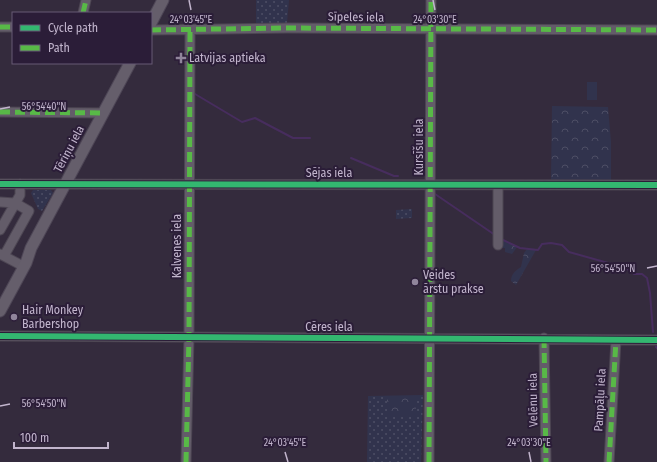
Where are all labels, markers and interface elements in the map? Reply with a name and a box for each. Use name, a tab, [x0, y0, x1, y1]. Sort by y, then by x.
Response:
street label: Sīpeles iela	[328, 10, 384, 24]
legend	[12, 12, 152, 64]
text: 24°03'45"E	[170, 14, 213, 26]
text: 24°03'30"E	[413, 14, 457, 26]
text: Cycle path	[48, 21, 98, 35]
text: Path	[48, 41, 70, 55]
place label: Latvijas aptieka	[189, 51, 266, 65]
marker: Latvijas aptieka	[176, 53, 186, 63]
text: 56°54'40"N	[22, 101, 66, 113]
street label: Kursīšu iela	[412, 118, 426, 175]
street label: Tēriņu iela	[51, 123, 88, 175]
street label: Sējas iela	[306, 166, 352, 180]
street label: Kalvenes iela	[170, 214, 184, 278]
text: 56°54'50"N	[591, 263, 635, 275]
place label: Veides ārstu prakse	[423, 268, 484, 296]
marker: Veides ārstu prakse	[410, 277, 420, 287]
place label: Hair Monkey Barbershop	[22, 303, 84, 331]
marker: Hair Monkey Barbershop	[9, 312, 19, 322]
street label: Cēres iela	[305, 320, 353, 334]
street label: Pampāļu iela	[591, 368, 610, 432]
street label: Velēnu iela	[526, 373, 540, 427]
text: 56°54'50"N	[22, 398, 66, 410]
scale bar	[14, 424, 108, 450]
text: 100 m	[20, 431, 49, 445]
text: 24°03'45"E	[264, 437, 307, 449]
text: 24°03'30"E	[507, 437, 551, 449]

